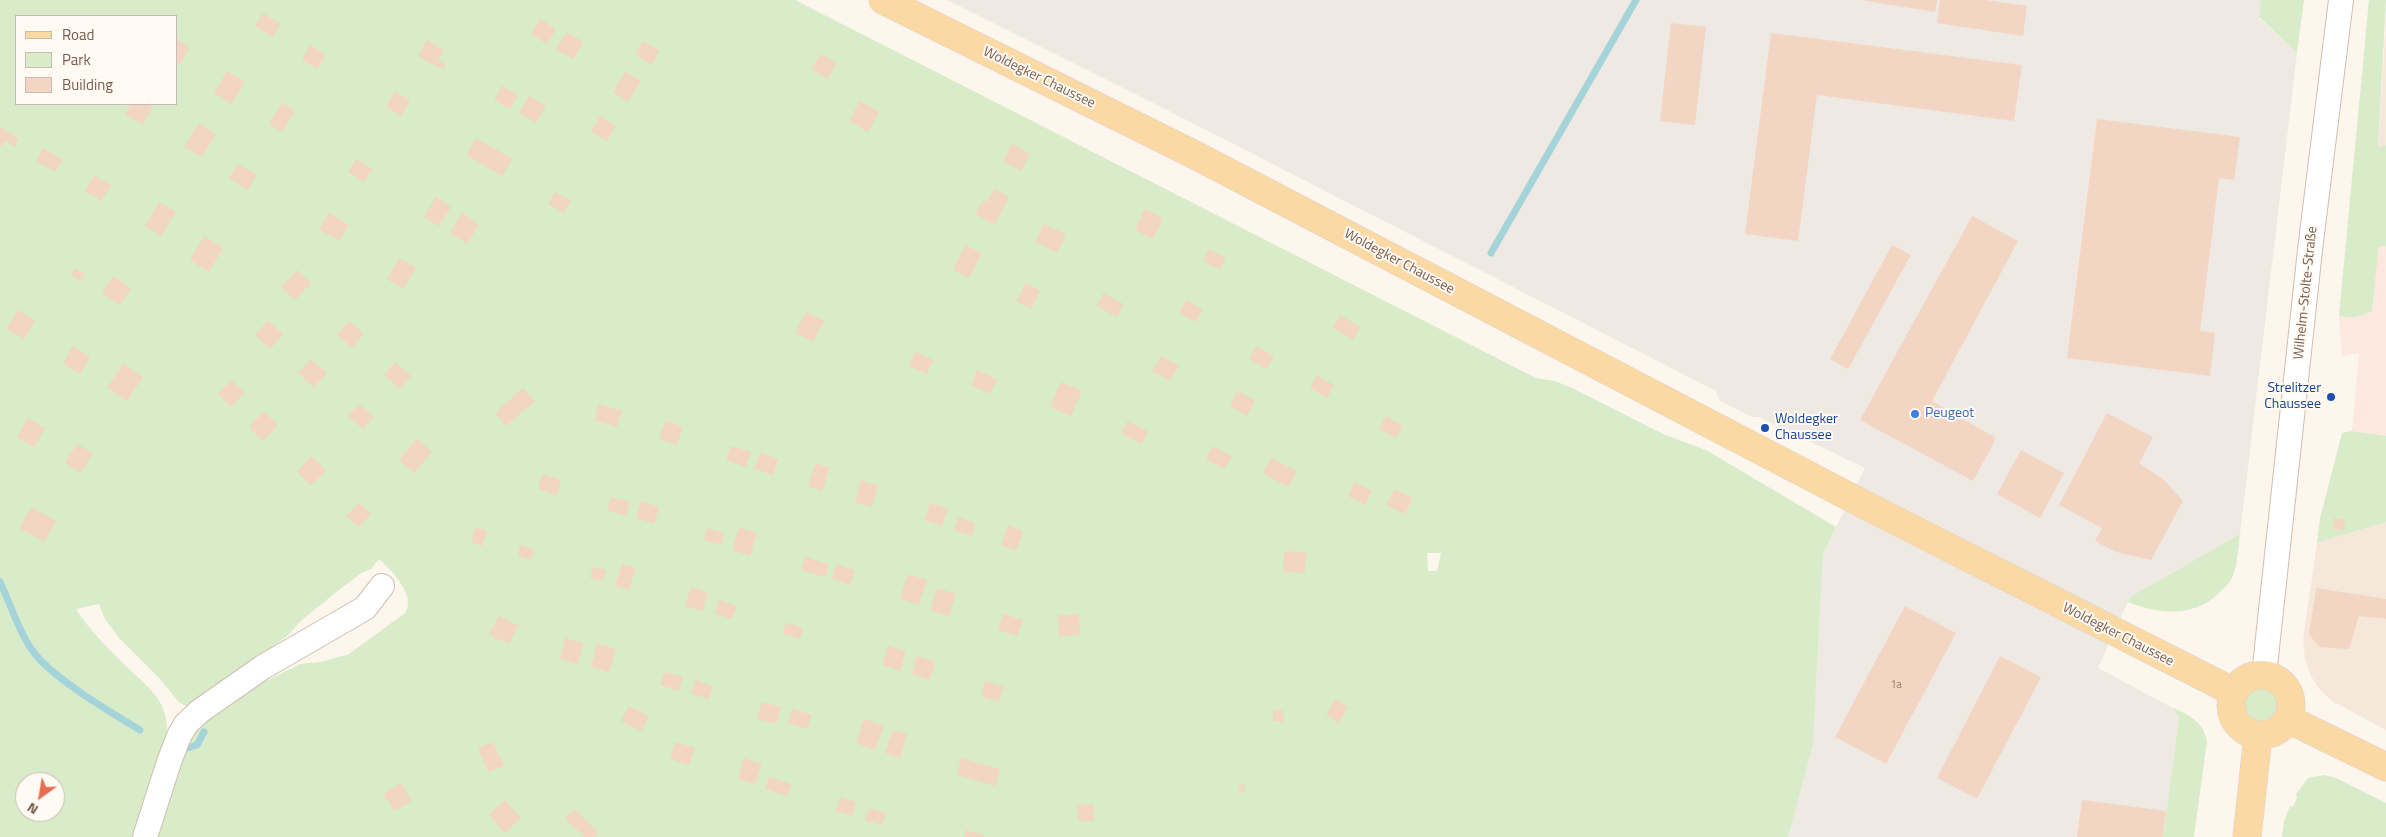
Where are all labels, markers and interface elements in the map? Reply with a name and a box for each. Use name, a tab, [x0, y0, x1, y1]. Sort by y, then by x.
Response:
legend	[15, 15, 178, 105]
text: Road	[62, 23, 94, 46]
street label: Woldegker Chaussee	[980, 44, 1098, 112]
text: Park	[62, 48, 91, 71]
text: Building	[62, 73, 113, 96]
street label: Wilhelm-Stolte-Straße	[2291, 225, 2321, 361]
street label: Woldegker Chaussee	[1341, 226, 1457, 298]
place label: Strelitzer Chaussee	[2264, 381, 2321, 414]
marker: Strelitzer Chaussee	[2325, 391, 2337, 403]
place label: Peugeot	[1925, 406, 1974, 422]
marker: Peugeot	[1909, 408, 1921, 420]
place label: Woldegker Chaussee	[1775, 412, 1838, 444]
marker: Woldegker Chaussee	[1759, 422, 1771, 434]
street label: Woldegker Chaussee	[2060, 600, 2176, 670]
house number: 1a	[1890, 678, 1902, 692]
north arrow	[15, 772, 65, 822]
text: N	[23, 798, 42, 821]

